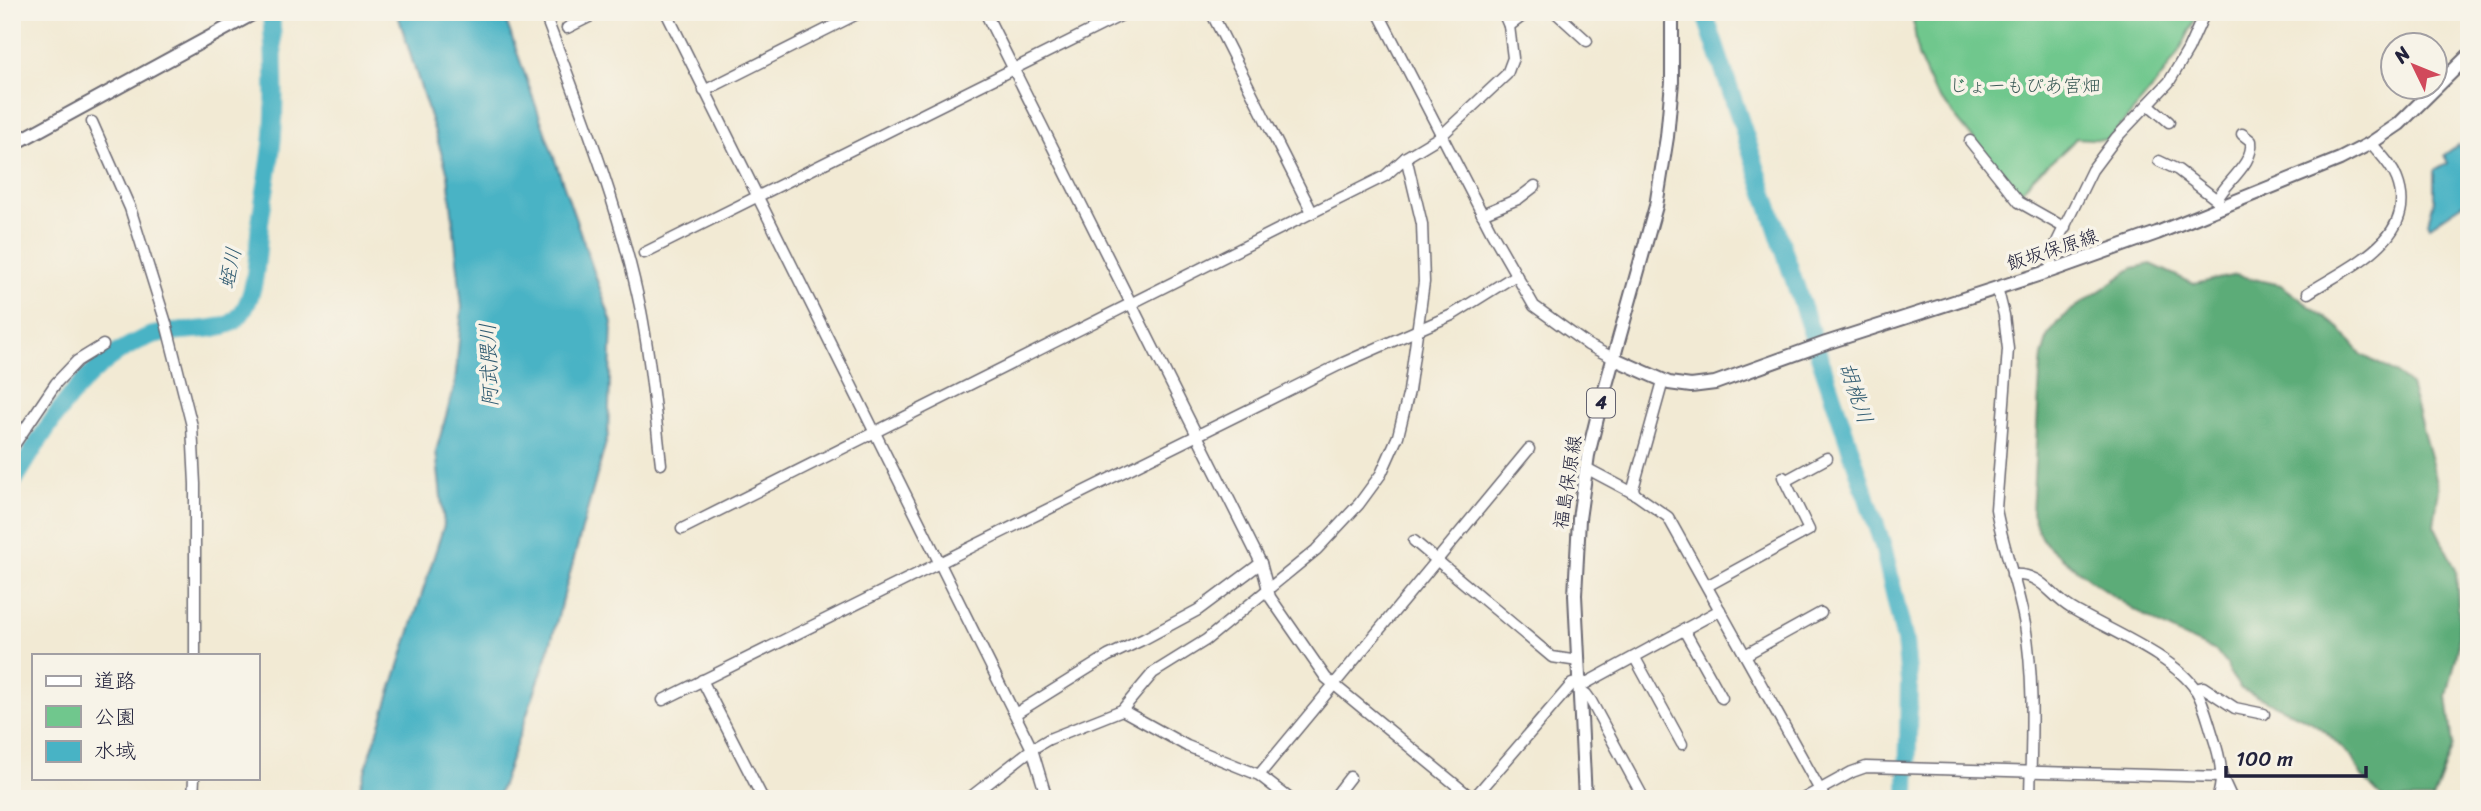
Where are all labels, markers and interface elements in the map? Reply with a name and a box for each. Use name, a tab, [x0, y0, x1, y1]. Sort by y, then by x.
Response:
north arrow	[2380, 32, 2450, 102]
text: N	[2385, 38, 2419, 72]
park label: じょーもぴあ宮畑	[1949, 69, 2101, 102]
street label: 飯坂保原線	[2002, 219, 2102, 280]
water label: 蛭川	[207, 244, 253, 292]
water label: 阿武隈川	[469, 322, 509, 408]
water label: 胡桃川	[1828, 357, 1884, 429]
road number: 4	[1587, 388, 1615, 418]
street label: 福島保原線	[1544, 433, 1591, 532]
legend	[32, 654, 259, 780]
text: 道路	[94, 662, 136, 700]
text: 公園	[94, 698, 136, 736]
text: 水域	[94, 732, 136, 770]
scale bar	[2226, 734, 2366, 778]
text: 100 m	[2236, 740, 2293, 778]

